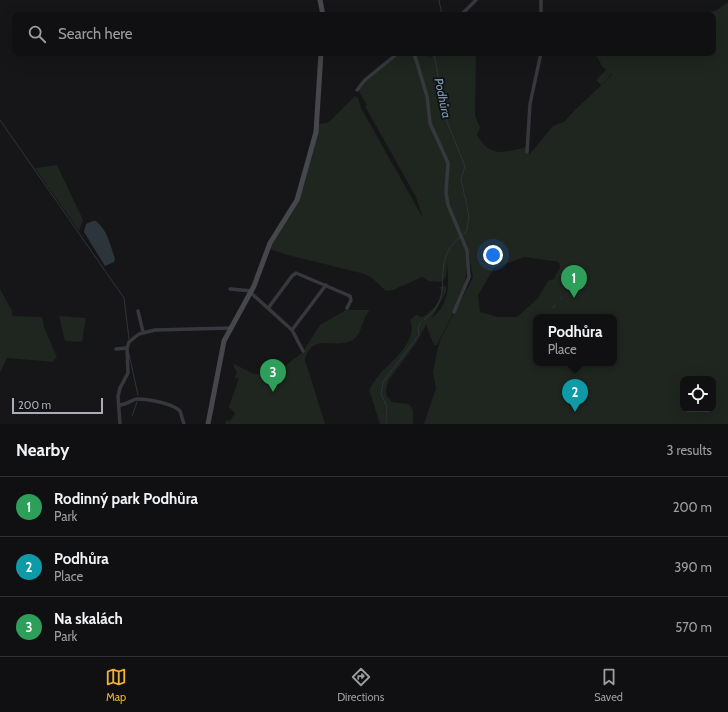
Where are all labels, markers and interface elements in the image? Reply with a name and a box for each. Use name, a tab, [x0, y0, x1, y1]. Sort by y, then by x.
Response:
search box	[12, 12, 716, 56]
icon: search	[26, 23, 48, 45]
text: Search here	[58, 25, 133, 43]
water label: Podhůra	[431, 76, 455, 120]
your location	[483, 245, 503, 265]
pin: 1	[561, 265, 587, 298]
popup	[533, 314, 617, 366]
text: Podhůra	[548, 323, 602, 341]
text: Place	[548, 341, 577, 357]
pin: 3	[260, 359, 286, 392]
map controls	[680, 376, 716, 412]
button: locate	[680, 376, 716, 412]
pin: 2	[562, 379, 588, 412]
scale bar	[12, 396, 103, 415]
text: 200 m	[18, 398, 51, 412]
text: Nearby	[16, 440, 69, 460]
text: 3 results	[666, 442, 712, 458]
text: Rodinný park Podhůra	[54, 490, 198, 508]
text: 1	[27, 499, 31, 515]
text: 200 m	[673, 499, 712, 515]
text: Park	[54, 508, 77, 524]
text: Podhůra	[54, 550, 109, 568]
text: 2	[26, 559, 32, 575]
text: 390 m	[674, 559, 712, 575]
text: Place	[54, 568, 83, 584]
text: Na skalách	[54, 610, 123, 628]
text: 3	[25, 619, 33, 635]
text: 570 m	[675, 619, 712, 635]
text: Park	[54, 628, 77, 644]
tab: Map	[105, 666, 127, 704]
tab: Directions	[337, 666, 384, 704]
tab: Saved	[594, 666, 623, 704]

